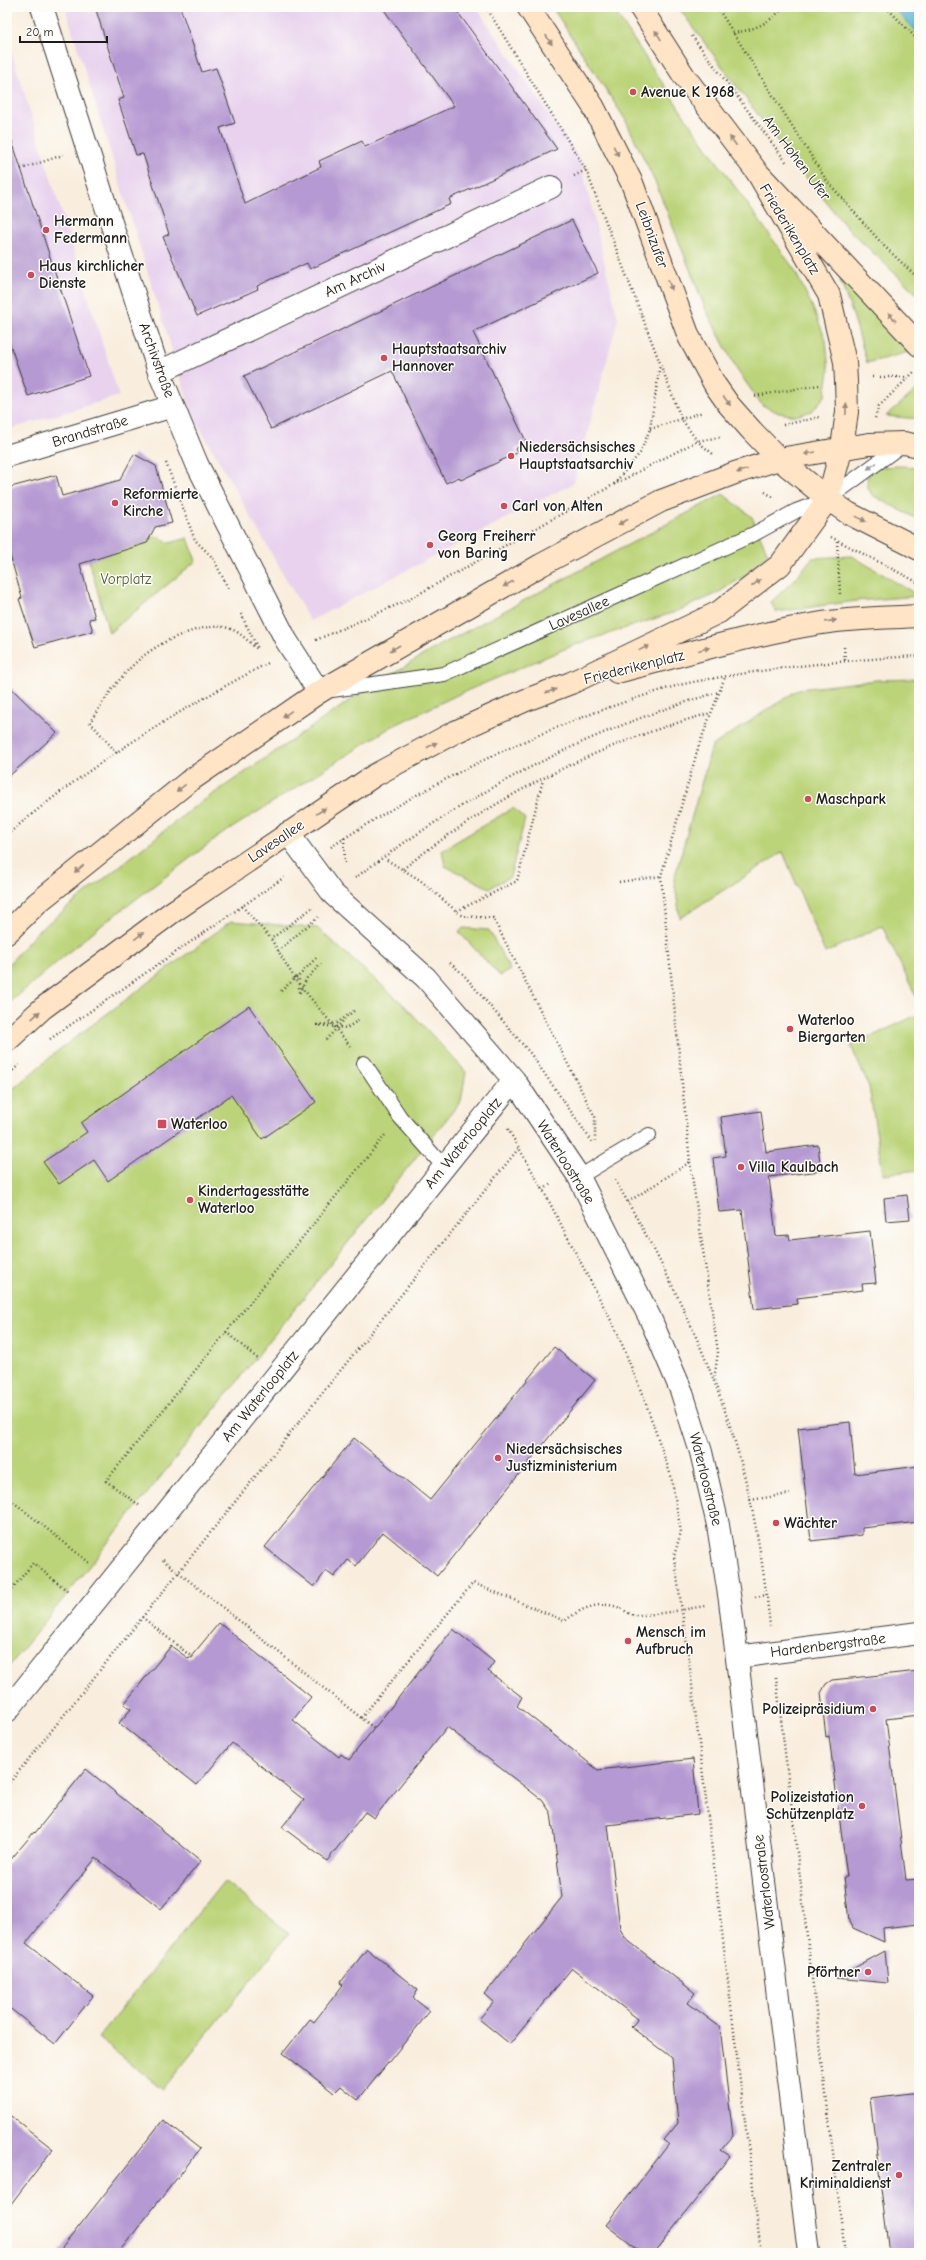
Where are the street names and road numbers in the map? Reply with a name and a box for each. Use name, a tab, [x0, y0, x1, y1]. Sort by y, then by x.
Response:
street label: Am Hohen Ufer	[759, 112, 835, 204]
street label: Friederikenplatz	[756, 180, 824, 278]
street label: Leibnizufer	[632, 199, 672, 271]
street label: Am Archiv	[322, 257, 389, 301]
street label: Archivstraße	[135, 320, 179, 400]
street label: Brandstraße	[50, 411, 131, 451]
street label: Lavesallee	[546, 592, 612, 634]
street label: Friederikenplatz	[582, 646, 687, 688]
street label: Lavesallee	[244, 815, 308, 866]
street label: Am Waterlooplatz	[421, 1093, 506, 1192]
street label: Waterloostraße	[533, 1117, 599, 1208]
street label: Am Waterlooplatz	[218, 1346, 303, 1445]
street label: Waterloostraße	[686, 1431, 726, 1528]
street label: Hardenbergstraße	[769, 1629, 887, 1661]
street label: Waterloostraße	[749, 1833, 779, 1930]

